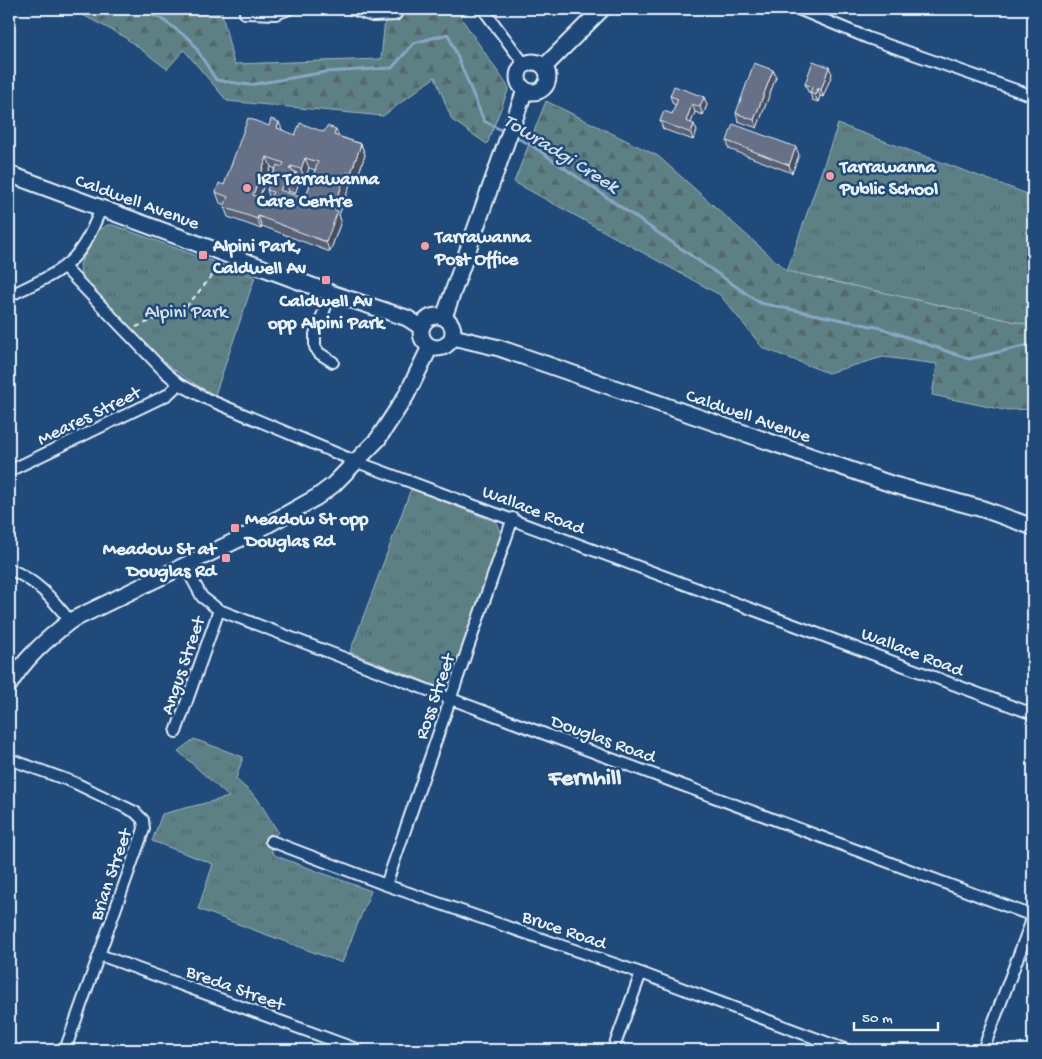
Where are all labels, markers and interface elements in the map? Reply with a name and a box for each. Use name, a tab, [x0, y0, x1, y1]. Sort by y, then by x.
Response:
water label: Towradgi Creek	[498, 110, 624, 201]
place label: Tarrawanna Public School	[838, 157, 938, 202]
place label: IRT Tarrawanna Care Centre	[256, 169, 381, 214]
street label: Caldwell Avenue	[71, 170, 202, 237]
marker: Tarrawanna Public School	[824, 170, 836, 182]
marker: IRT Tarrawanna Care Centre	[241, 182, 253, 194]
place label: Tarrawanna Post Office	[433, 227, 532, 272]
place label: Alpini Park, Caldwell Av	[212, 236, 307, 281]
marker: Tarrawanna Post Office	[419, 240, 431, 252]
marker: Alpini Park, Caldwell Av	[197, 249, 209, 261]
marker: Caldwell Av opp Alpini Park	[320, 274, 332, 286]
place label: Caldwell Av opp Alpini Park	[267, 291, 386, 336]
park label: Alpini Park	[145, 302, 229, 325]
street label: Meares Street	[34, 381, 147, 452]
street label: Caldwell Avenue	[682, 385, 814, 450]
street label: Wallace Road	[478, 481, 589, 542]
place label: Meadow St opp Douglas Rd	[243, 509, 369, 554]
marker: Meadow St opp Douglas Rd	[229, 522, 241, 534]
place label: Meadow St at Douglas Rd	[103, 539, 218, 584]
marker: Meadow St at Douglas Rd	[220, 552, 232, 564]
street label: Angus Street	[157, 612, 213, 718]
street label: Wallace Road	[857, 623, 968, 684]
street label: Ross Street	[411, 649, 462, 743]
street label: Douglas Road	[545, 710, 660, 770]
district label: Fernhill	[547, 765, 622, 794]
street label: Brian Street	[86, 824, 139, 925]
street label: Bruce Road	[518, 906, 611, 957]
street label: Breda Street	[181, 961, 289, 1018]
scale bar	[854, 999, 938, 1031]
text: 50 m	[862, 1010, 893, 1028]

